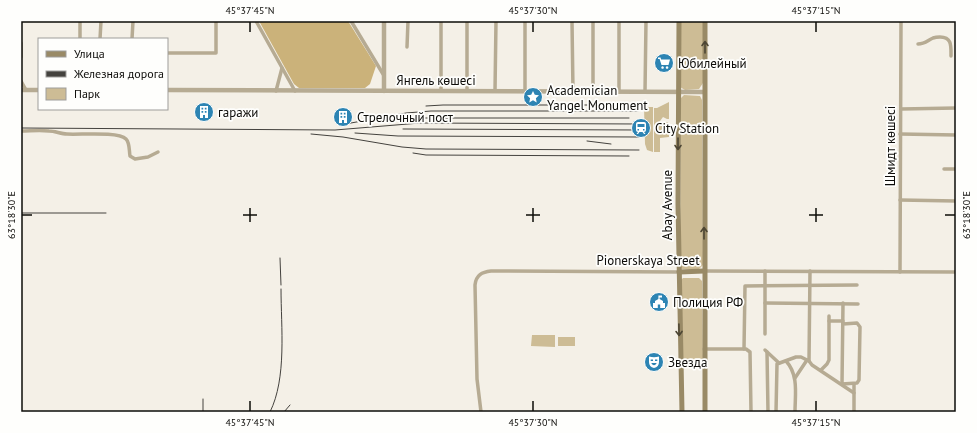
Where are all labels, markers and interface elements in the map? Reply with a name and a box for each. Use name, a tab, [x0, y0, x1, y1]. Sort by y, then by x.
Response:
text: 45°37'45"N	[225, 4, 275, 17]
text: 45°37'30"N	[508, 4, 558, 17]
text: 45°37'15"N	[791, 4, 841, 17]
legend	[38, 38, 168, 110]
one-way arrow	[701, 41, 709, 54]
text: Улица	[74, 46, 105, 61]
supermarket icon: Юбилейный	[653, 52, 675, 74]
place label: Юбилейный	[678, 55, 747, 72]
text: Железная дорога	[73, 66, 164, 81]
street label: Янгель көшесі	[396, 72, 476, 89]
place label: Academician Yangel Monument	[547, 82, 648, 114]
text: Парк	[74, 86, 100, 101]
place icon: Academician Yangel Monument	[522, 86, 544, 108]
building icon: гаражи	[193, 101, 215, 123]
place label: гаражи	[218, 104, 258, 121]
building icon: Стрелочный пост	[332, 106, 354, 128]
street label: Шмидт көшесі	[882, 106, 899, 186]
place label: Стрелочный пост	[357, 109, 454, 126]
station icon: City Station	[630, 117, 652, 139]
place label: City Station	[655, 120, 719, 137]
one-way arrow	[674, 137, 682, 150]
street label: Abay Avenue	[659, 170, 676, 240]
text: 63°18'30"E	[5, 191, 18, 239]
text: 63°18'30"E	[960, 191, 973, 239]
one-way arrow	[700, 227, 708, 240]
street label: Pionerskaya Street	[596, 252, 700, 269]
public building icon: Полиция РФ	[648, 291, 670, 313]
place label: Полиция РФ	[673, 294, 743, 311]
one-way arrow	[676, 323, 683, 336]
theatre icon: Звезда	[643, 351, 665, 373]
place label: Звезда	[668, 354, 707, 371]
text: 45°37'45"N	[225, 416, 275, 429]
text: 45°37'30"N	[508, 416, 558, 429]
text: 45°37'15"N	[791, 416, 841, 429]

